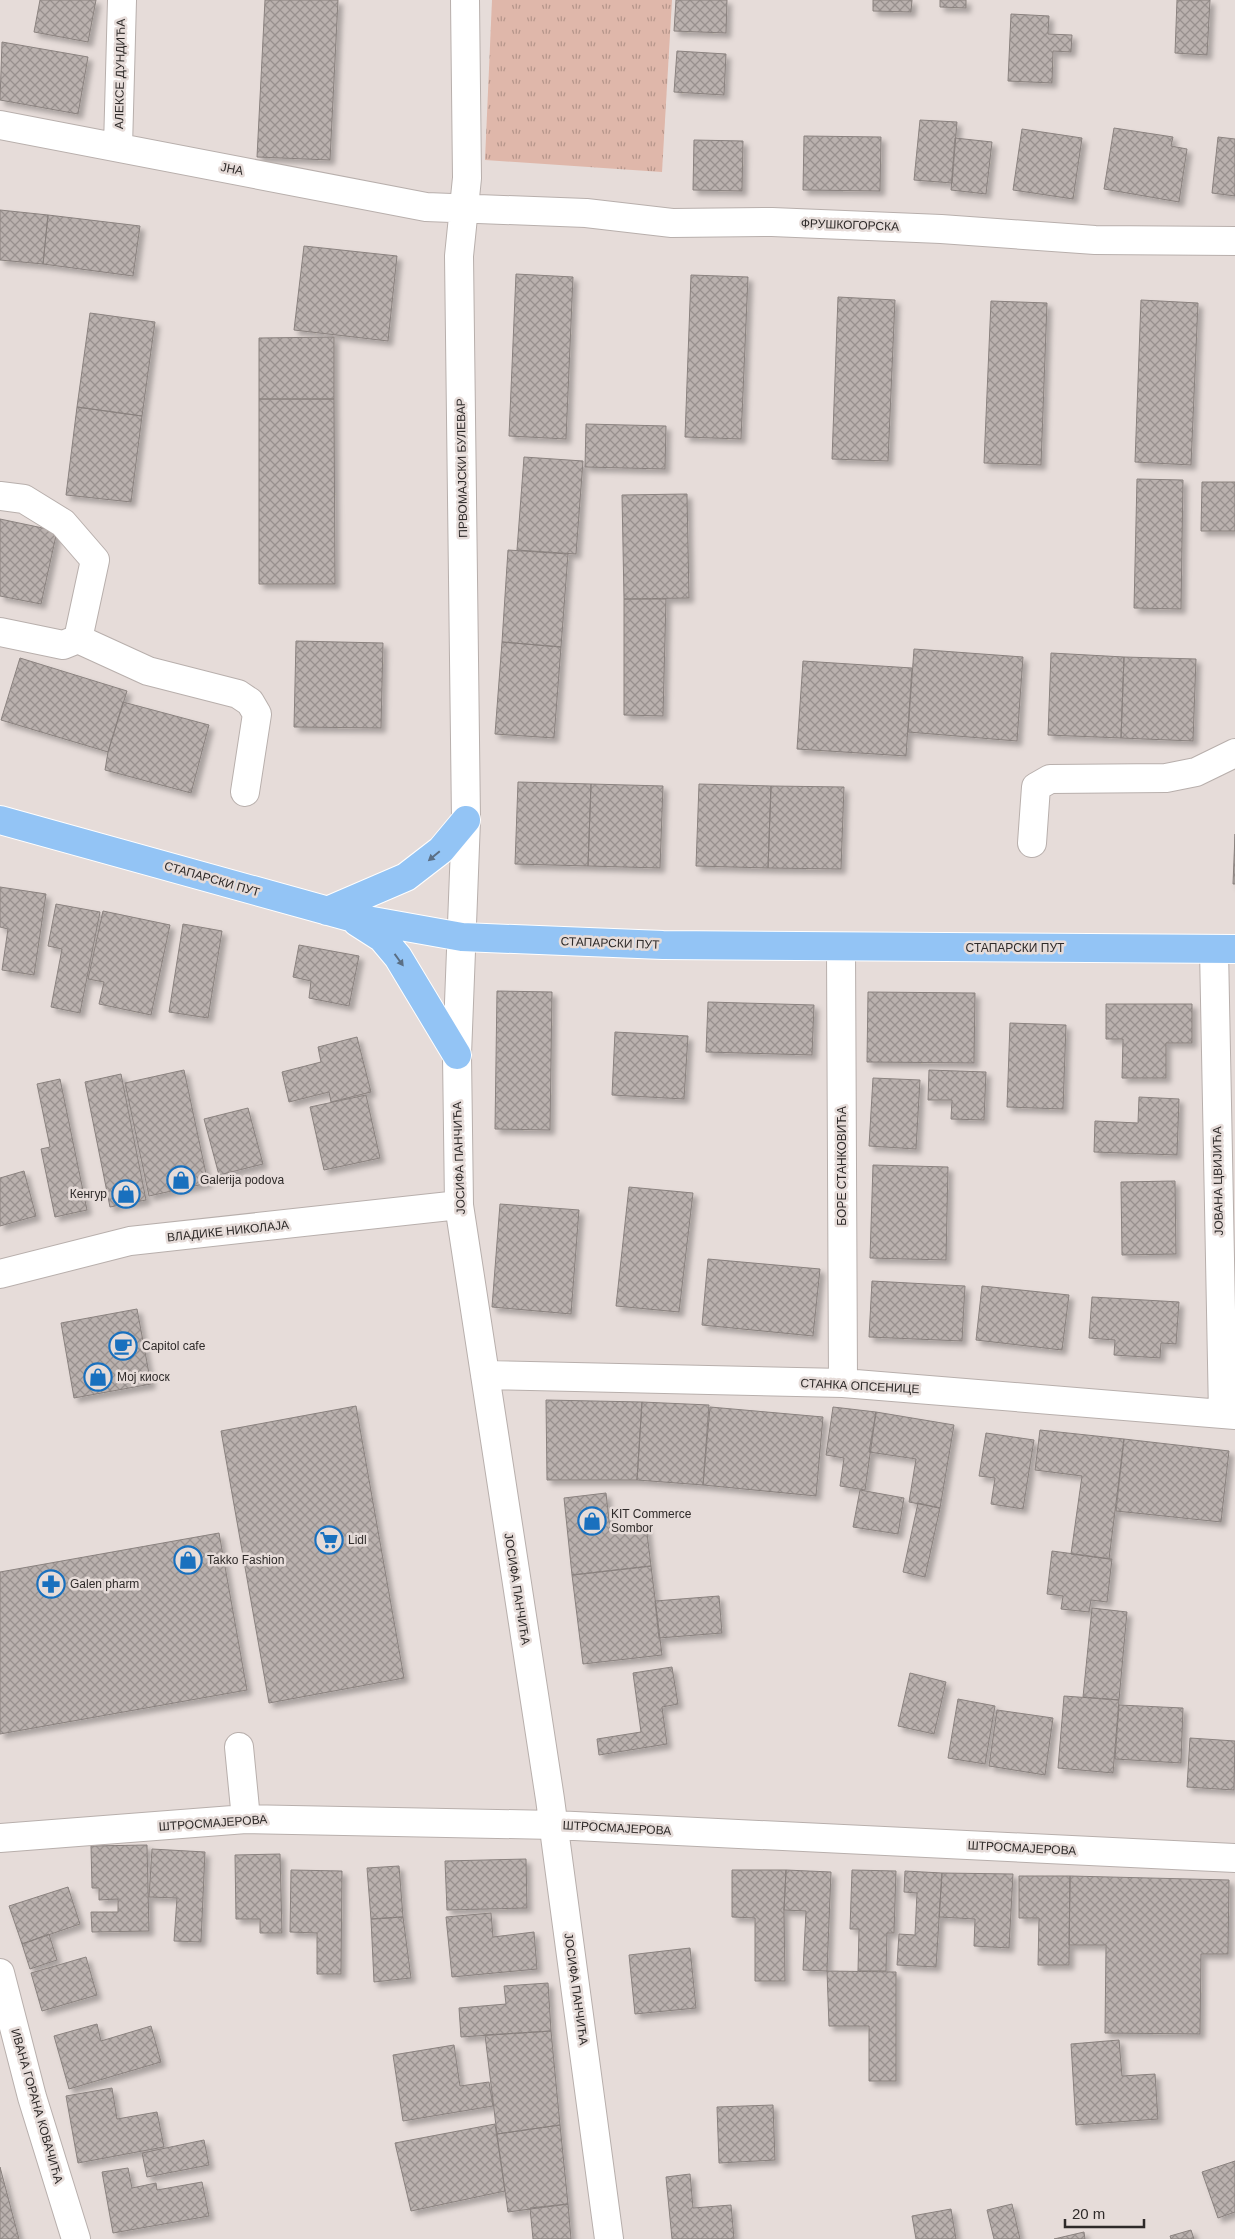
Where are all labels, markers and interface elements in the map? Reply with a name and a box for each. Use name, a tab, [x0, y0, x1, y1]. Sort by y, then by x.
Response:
street label: АЛЕКСЕ ДУНДИЋА	[112, 19, 128, 129]
street label: ЈНА	[220, 160, 244, 178]
street label: ФРУШКОГОРСКА	[801, 216, 899, 234]
street label: ПРВОМАЈСКИ БУЛЕВАР	[454, 398, 470, 538]
one-way arrow	[427, 851, 440, 862]
street label: СТАПАРСКИ ПУТ	[163, 859, 262, 900]
street label: СТАПАРСКИ ПУТ	[560, 934, 660, 952]
street label: СТАПАРСКИ ПУТ	[966, 941, 1065, 955]
one-way arrow	[394, 953, 405, 966]
street label: ЈОСИФА ПАНЧИЋА	[450, 1101, 468, 1215]
street label: БОРЕ СТАНКОВИЋА	[835, 1106, 849, 1226]
street label: ЈОВАНА ЦВИЈИЋА	[1210, 1126, 1226, 1236]
shop icon: Galerija podova	[166, 1165, 196, 1195]
place label: Galerija podova	[200, 1173, 284, 1187]
shop icon: Кенгур	[111, 1179, 141, 1209]
place label: Кенгур	[70, 1187, 107, 1201]
street label: ВЛАДИКЕ НИКОЛАЈА	[166, 1218, 290, 1244]
cafe icon: Capitol cafe	[108, 1331, 138, 1361]
place label: Capitol cafe	[142, 1339, 206, 1353]
shop icon: Мој киоск	[83, 1362, 113, 1392]
place label: Мој киоск	[117, 1370, 170, 1384]
street label: СТАНКА ОПСЕНИЦЕ	[800, 1376, 920, 1396]
shop icon: KIT Commerce Sombor	[577, 1506, 607, 1536]
place label: KIT Commerce Sombor	[611, 1507, 692, 1535]
supermarket icon: Lidl	[314, 1525, 344, 1555]
street label: ЈОСИФА ПАНЧИЋА	[501, 1532, 533, 1646]
place label: Lidl	[348, 1533, 367, 1547]
shop icon: Takko Fashion	[173, 1545, 203, 1575]
place label: Takko Fashion	[207, 1553, 284, 1567]
pharmacy icon: Galen pharm	[36, 1569, 66, 1599]
place label: Galen pharm	[70, 1577, 139, 1591]
street label: ШТРОСМАЈЕРОВА	[158, 1812, 268, 1834]
street label: ШТРОСМАЈЕРОВА	[562, 1818, 672, 1838]
street label: ШТРОСМАЈЕРОВА	[967, 1838, 1077, 1858]
street label: ЈОСИФА ПАНЧИЋА	[561, 1932, 591, 2046]
street label: ИВАНА ГОРАНА КОВАЧИЋА	[8, 2027, 66, 2185]
scale bar	[1065, 2196, 1144, 2228]
text: 20 m	[1072, 2205, 1105, 2222]

